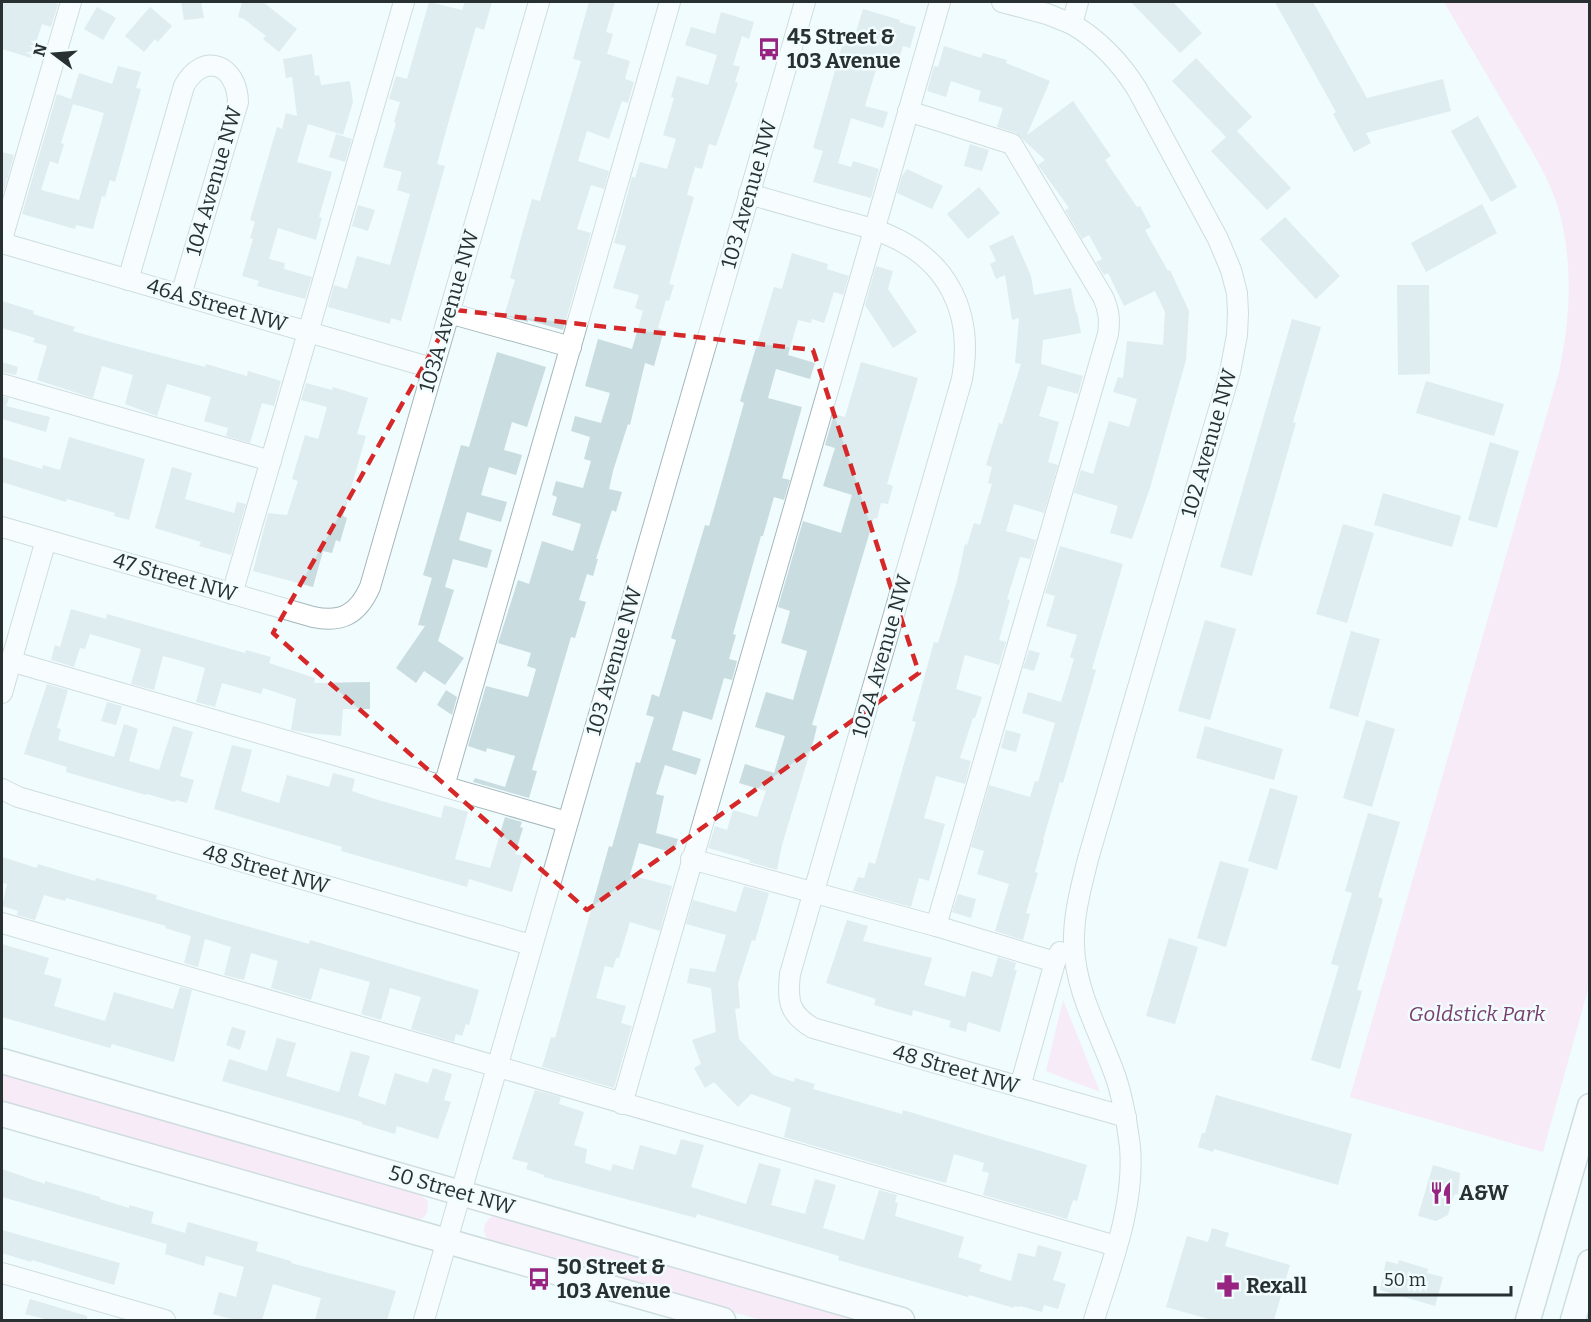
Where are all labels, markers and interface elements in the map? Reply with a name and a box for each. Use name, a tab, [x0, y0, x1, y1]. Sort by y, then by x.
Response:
north arrow	[24, 24, 84, 84]
place label: 45 Street & 103 Avenue	[787, 24, 901, 74]
bus stop icon: 45 Street & 103 Avenue	[756, 36, 782, 62]
text: N	[29, 41, 51, 59]
street label: 104 Avenue NW	[180, 103, 248, 259]
street label: 103 Avenue NW	[715, 116, 783, 272]
street label: 103A Avenue NW	[413, 226, 485, 395]
street label: 46A Street NW	[144, 273, 291, 338]
street label: 102 Avenue NW	[1175, 365, 1243, 520]
street label: 47 Street NW	[110, 547, 240, 607]
street label: 102A Avenue NW	[846, 571, 918, 740]
street label: 103 Avenue NW	[580, 583, 648, 739]
street label: 48 Street NW	[200, 839, 333, 900]
park label: Goldstick Park	[1408, 1001, 1546, 1027]
street label: 48 Street NW	[890, 1039, 1023, 1100]
street label: 50 Street NW	[386, 1160, 519, 1221]
restaurant icon: A&W	[1428, 1180, 1454, 1206]
place label: A&W	[1459, 1180, 1509, 1206]
place label: 50 Street & 103 Avenue	[557, 1254, 671, 1304]
scale bar	[1375, 1259, 1512, 1297]
bus stop icon: 50 Street & 103 Avenue	[526, 1266, 552, 1292]
text: 50 m	[1384, 1269, 1426, 1291]
pharmacy icon: Rexall	[1215, 1273, 1241, 1299]
place label: Rexall	[1246, 1273, 1307, 1299]

